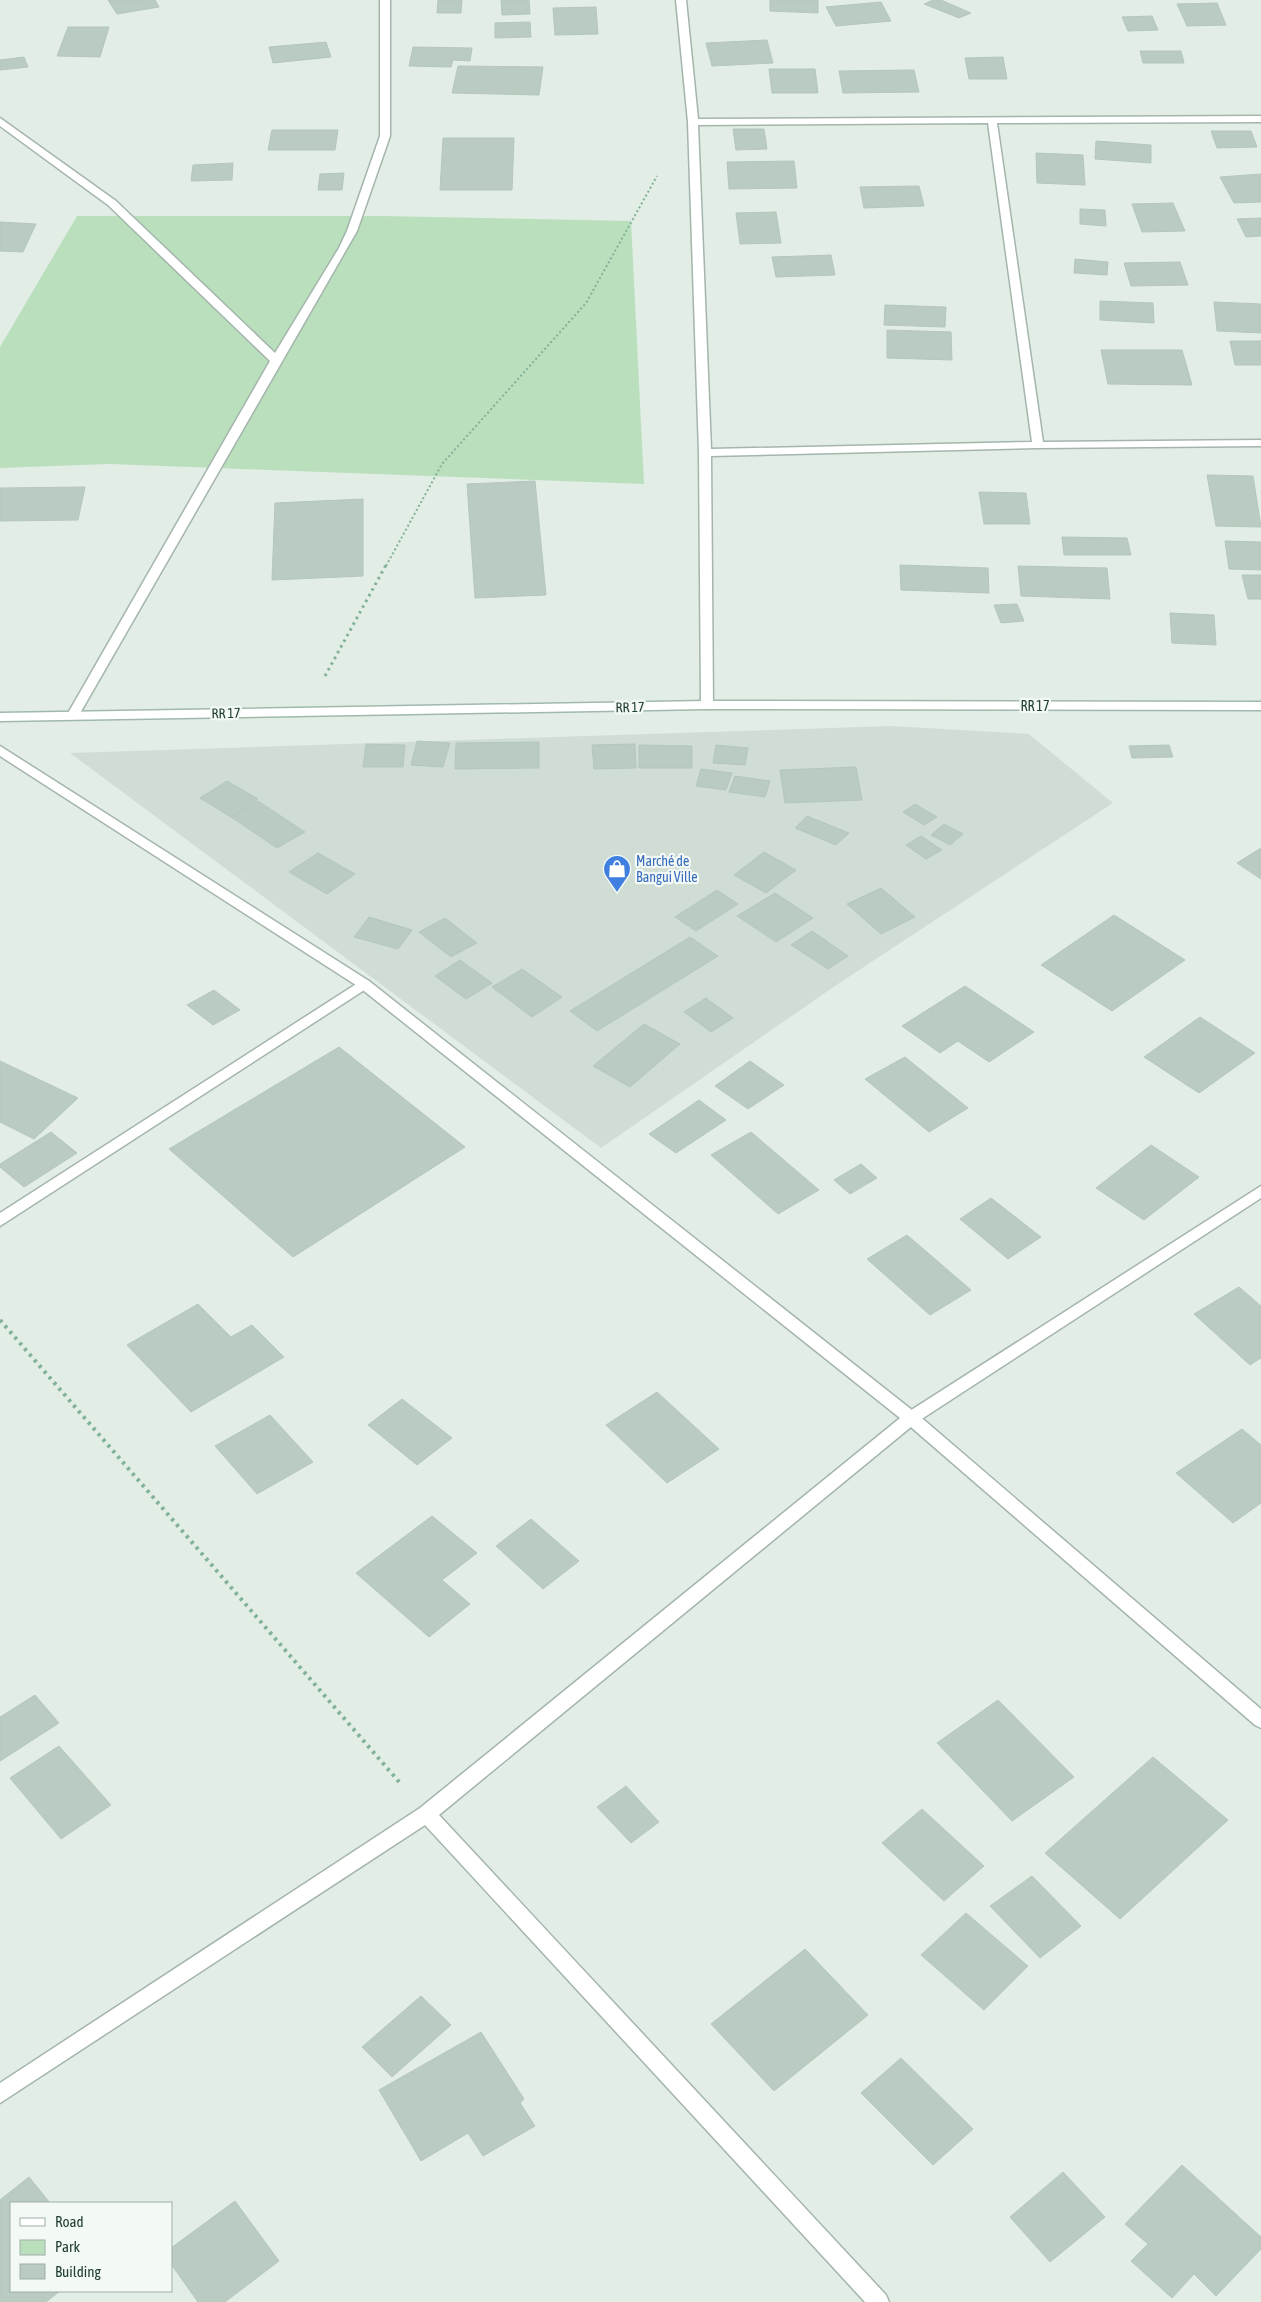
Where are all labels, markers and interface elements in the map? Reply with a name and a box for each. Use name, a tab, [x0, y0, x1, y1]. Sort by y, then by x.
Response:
street label: RR 17	[1020, 698, 1050, 714]
street label: RR 17	[615, 699, 645, 715]
street label: RR 17	[211, 705, 241, 721]
place label: Marché de Bangui Ville	[636, 853, 698, 885]
shop icon: Marché de Bangui Ville	[602, 854, 632, 893]
legend	[10, 2202, 172, 2292]
text: Road	[55, 2213, 84, 2230]
text: Park	[55, 2238, 80, 2255]
text: Building	[55, 2263, 101, 2280]

